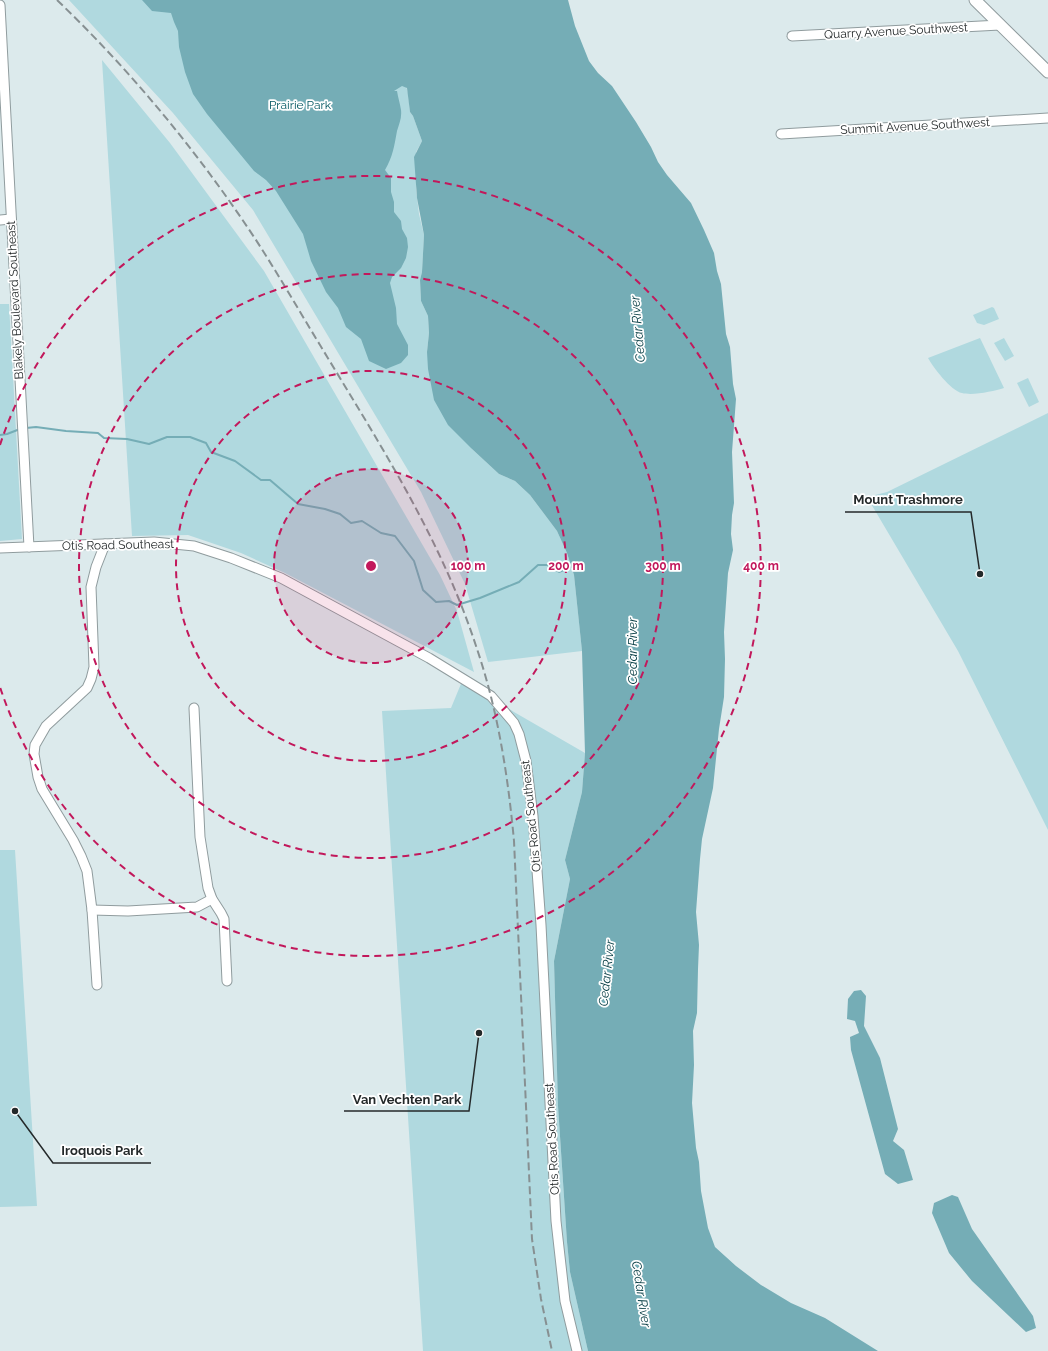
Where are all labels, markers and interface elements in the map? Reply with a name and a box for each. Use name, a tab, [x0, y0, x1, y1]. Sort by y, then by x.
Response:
street label: Quarry Avenue Southwest	[824, 20, 968, 42]
park label: Prairie Park	[269, 98, 332, 112]
street label: Summit Avenue Southwest	[840, 115, 990, 137]
street label: Blakely Boulevard Southeast	[4, 220, 26, 380]
water label: Cedar River	[627, 294, 648, 363]
callout: Mount Trashmore	[845, 487, 971, 512]
text: Mount Trashmore	[853, 492, 963, 507]
street label: Otis Road Southeast	[62, 537, 174, 553]
centre of rings	[364, 559, 378, 573]
text: 100 m	[451, 559, 485, 573]
text: 200 m	[548, 559, 584, 573]
text: 300 m	[645, 559, 681, 573]
text: 400 m	[743, 559, 779, 573]
water label: Cedar River	[625, 617, 640, 685]
street label: Otis Road Southeast	[518, 759, 544, 873]
water label: Cedar River	[596, 938, 618, 1007]
street label: Otis Road Southeast	[542, 1083, 562, 1195]
callout: Van Vechten Park	[344, 1086, 469, 1111]
text: Van Vechten Park	[353, 1092, 462, 1107]
callout: Iroquois Park	[53, 1138, 151, 1163]
text: Iroquois Park	[61, 1143, 143, 1158]
water label: Cedar River	[629, 1260, 654, 1329]

